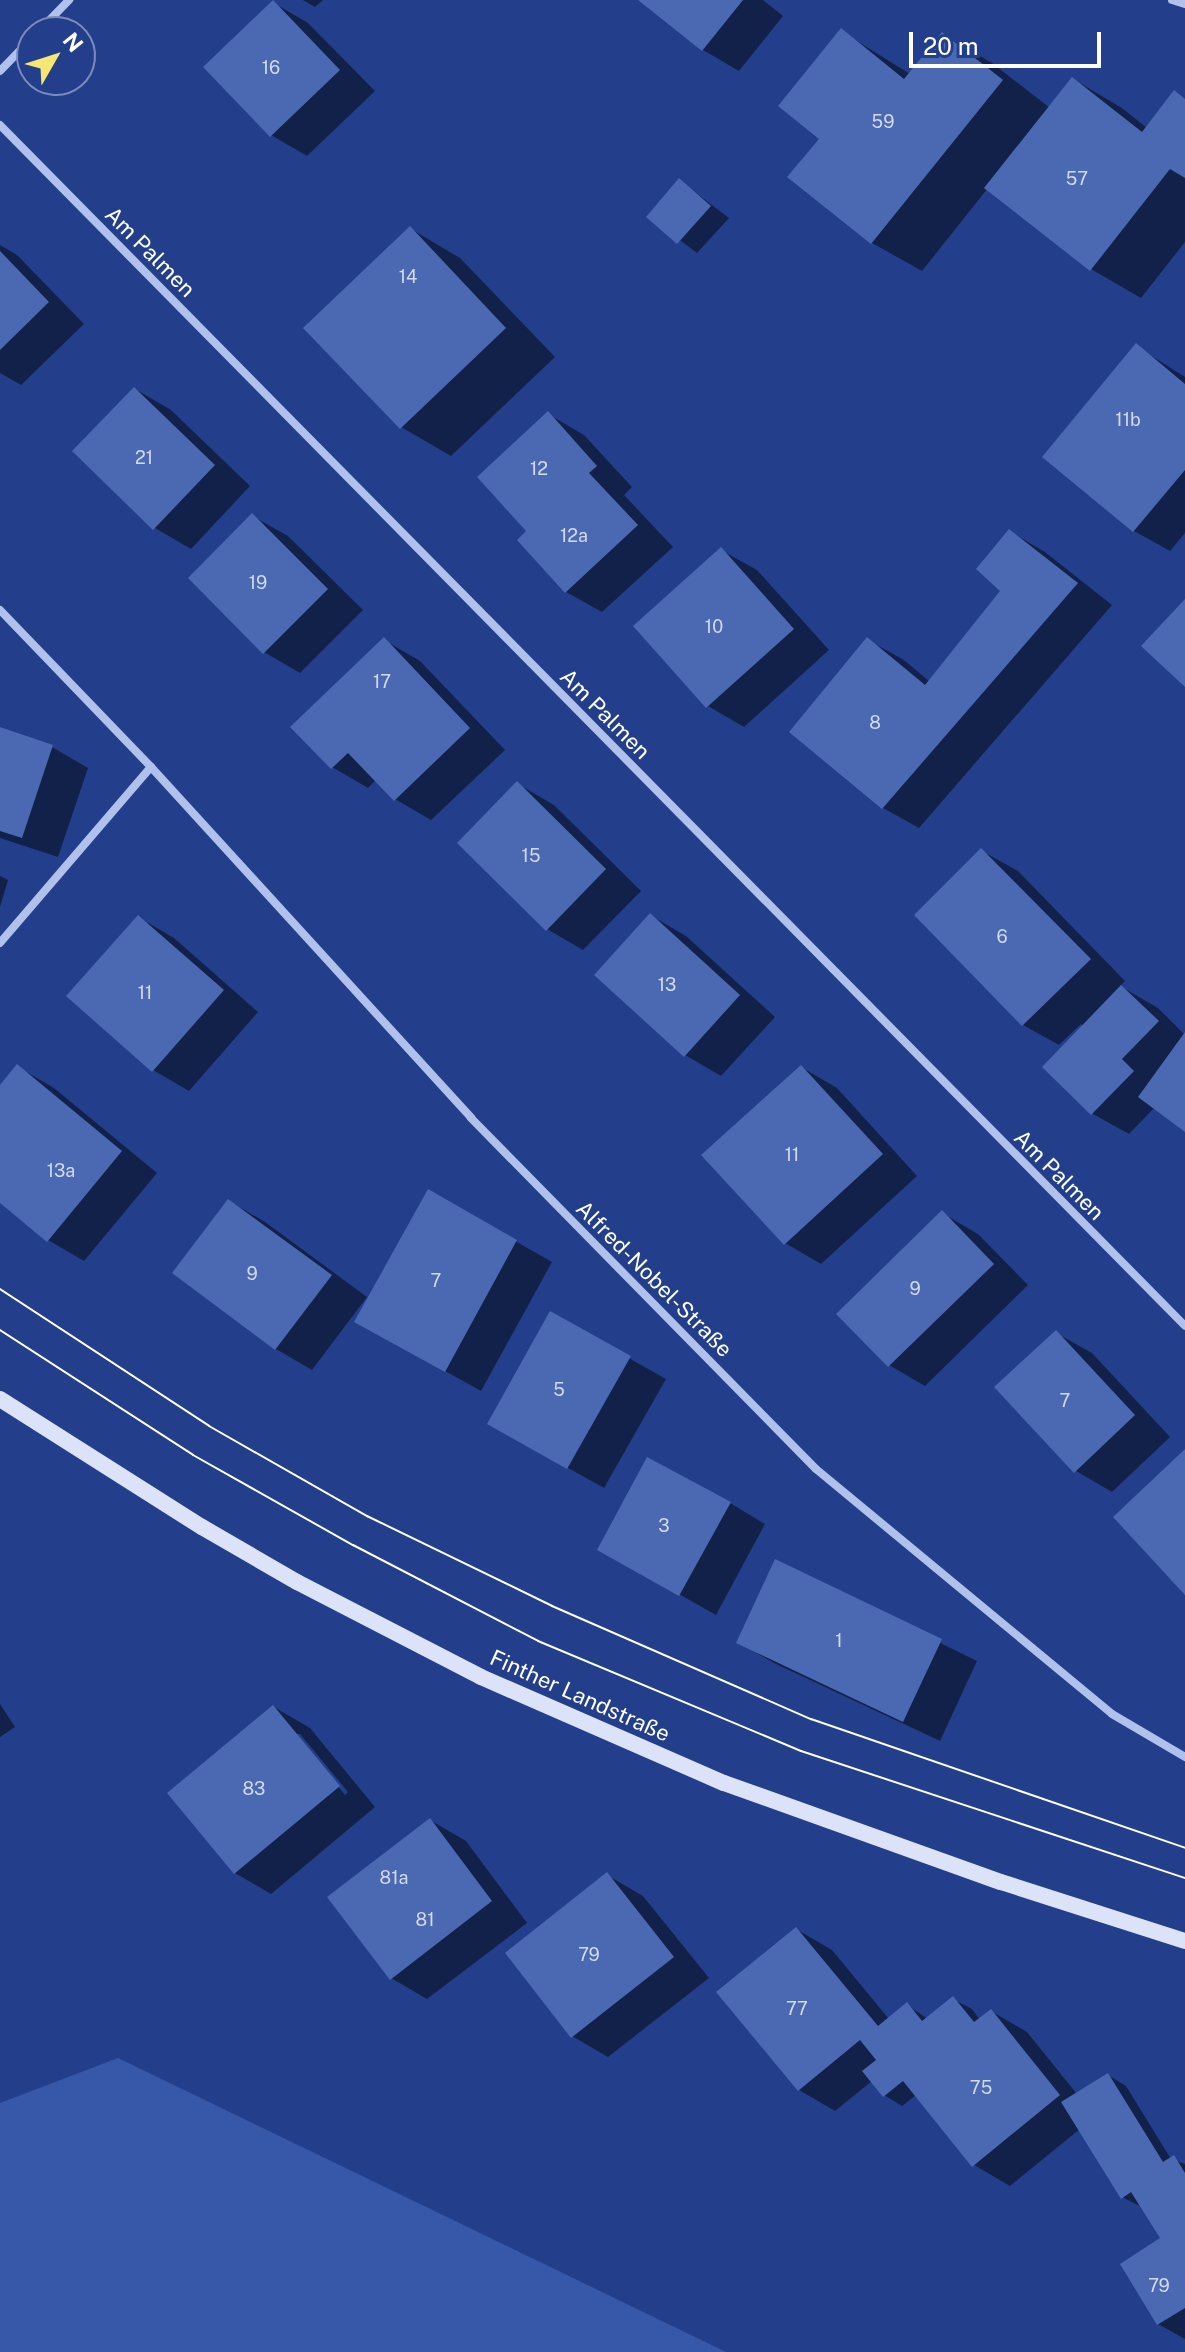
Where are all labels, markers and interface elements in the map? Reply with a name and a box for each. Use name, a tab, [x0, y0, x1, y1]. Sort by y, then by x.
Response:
north arrow	[16, 16, 96, 96]
scale bar	[913, 16, 1105, 66]
text: N	[58, 27, 89, 57]
text: 20 m	[923, 32, 979, 60]
house number: 16	[262, 57, 280, 79]
house number: 59	[872, 111, 894, 133]
house number: 57	[1066, 168, 1088, 190]
street label: Am Palmen	[99, 201, 201, 303]
house number: 14	[399, 266, 417, 288]
house number: 11b	[1115, 409, 1141, 431]
house number: 21	[135, 447, 153, 469]
house number: 12	[530, 458, 548, 480]
house number: 12a	[560, 525, 588, 547]
house number: 19	[249, 572, 267, 594]
house number: 10	[705, 616, 723, 638]
street label: Am Palmen	[554, 663, 656, 765]
house number: 17	[373, 671, 391, 693]
house number: 8	[869, 712, 881, 734]
house number: 15	[522, 845, 540, 867]
house number: 6	[996, 926, 1008, 948]
house number: 13	[658, 974, 676, 996]
house number: 11	[138, 982, 152, 1004]
street label: Am Palmen	[1008, 1124, 1110, 1226]
house number: 11	[785, 1144, 799, 1166]
house number: 13a	[47, 1160, 75, 1182]
street label: Alfred-Nobel-Straße	[570, 1195, 738, 1363]
house number: 9	[246, 1263, 258, 1285]
house number: 7	[431, 1270, 441, 1292]
house number: 9	[909, 1278, 921, 1300]
house number: 5	[553, 1379, 565, 1401]
house number: 7	[1060, 1390, 1070, 1412]
house number: 3	[658, 1515, 670, 1537]
house number: 1	[835, 1630, 843, 1652]
street label: Finther Landstraße	[486, 1644, 674, 1748]
house number: 83	[243, 1778, 265, 1800]
house number: 81a	[380, 1867, 408, 1889]
house number: 81	[416, 1909, 434, 1931]
house number: 79	[578, 1944, 600, 1966]
house number: 77	[786, 1998, 808, 2020]
house number: 75	[970, 2077, 992, 2099]
house number: 79	[1148, 2275, 1170, 2297]

